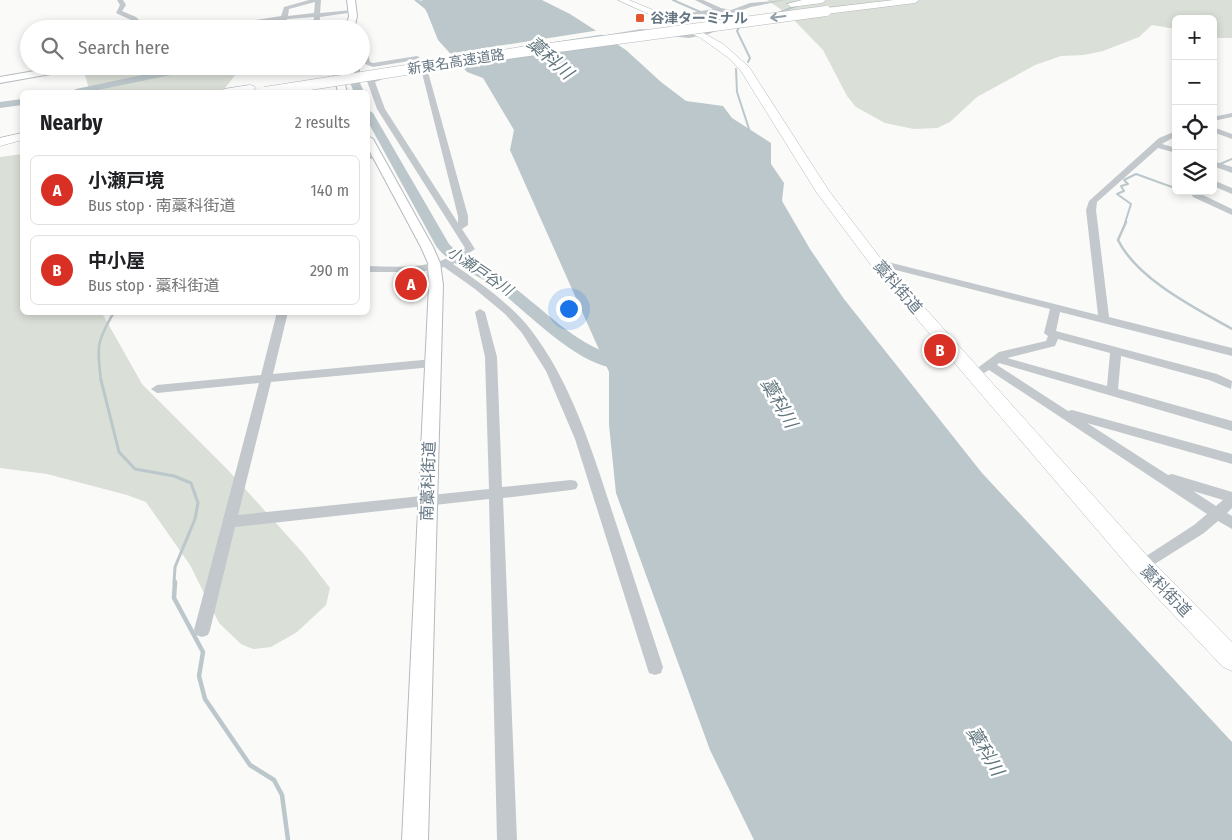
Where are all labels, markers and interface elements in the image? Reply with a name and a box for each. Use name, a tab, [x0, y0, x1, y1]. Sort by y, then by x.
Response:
place label: 谷津ターミナル	[650, 10, 748, 27]
marker: 谷津ターミナル	[634, 12, 646, 24]
one-way arrow	[770, 13, 786, 23]
map controls	[1172, 15, 1217, 195]
button: +	[1172, 15, 1217, 60]
search box	[20, 20, 370, 75]
water label: 藁科川	[522, 32, 579, 85]
icon: search	[38, 34, 66, 62]
text: Search here	[78, 36, 170, 59]
street label: 新東名高速道路	[406, 46, 506, 78]
button: −	[1172, 60, 1217, 105]
button: locate	[1172, 105, 1217, 150]
text: Nearby	[40, 110, 102, 136]
text: 2 results	[295, 113, 350, 132]
button: layers	[1172, 150, 1217, 195]
text: 小瀬戸境	[88, 169, 164, 192]
text: A	[53, 181, 61, 200]
text: 140 m	[311, 181, 349, 200]
text: Bus stop · 南藁科街道	[88, 196, 235, 215]
water label: 小瀬戸谷川	[444, 243, 518, 301]
text: 中小屋	[88, 249, 145, 272]
street label: 藁科街道	[870, 257, 926, 317]
text: B	[53, 261, 61, 280]
text: 290 m	[310, 261, 349, 280]
pin: A	[395, 265, 427, 303]
text: Bus stop · 藁科街道	[88, 276, 219, 295]
your location	[556, 296, 582, 322]
pin: B	[924, 331, 956, 369]
water label: 藁科川	[756, 374, 803, 434]
street label: 南藁科街道	[417, 441, 439, 521]
street label: 藁科街道	[1137, 561, 1195, 621]
water label: 藁科川	[962, 722, 1009, 782]

